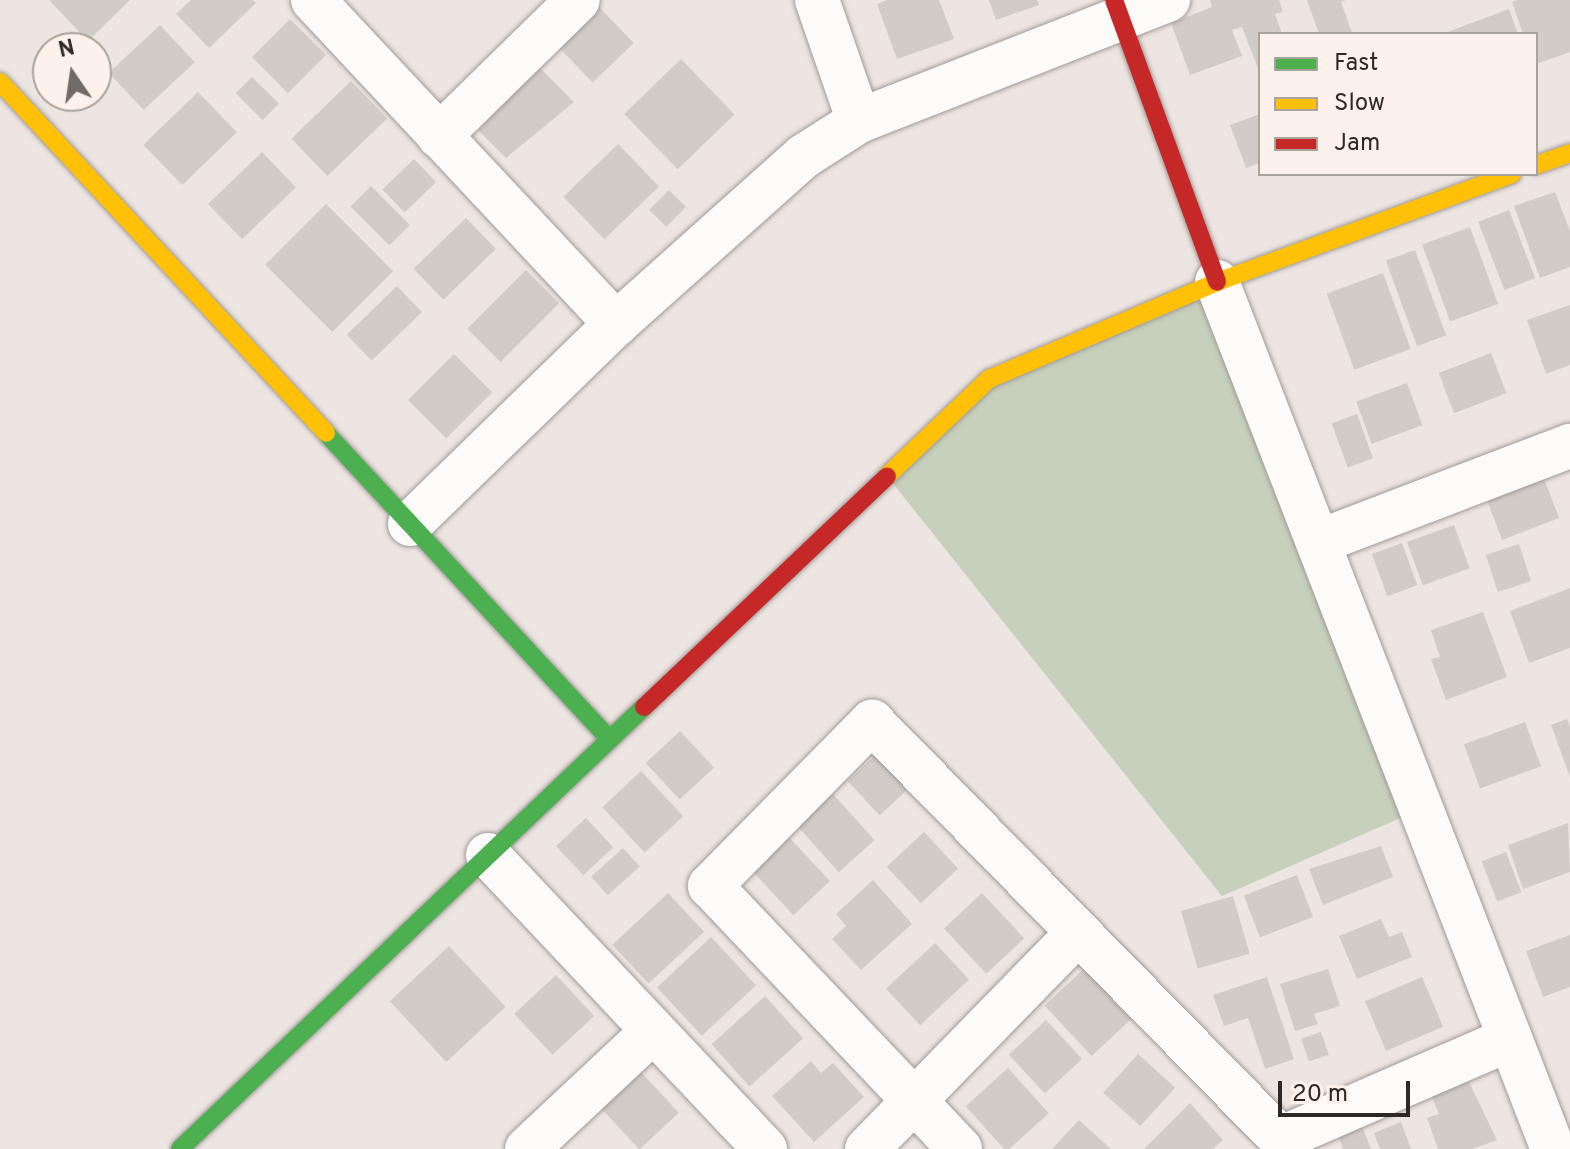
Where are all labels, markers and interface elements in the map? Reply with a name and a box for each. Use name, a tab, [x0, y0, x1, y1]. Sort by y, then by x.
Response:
north arrow	[32, 32, 112, 112]
legend	[1258, 32, 1538, 176]
text: N	[56, 35, 78, 65]
text: Fast	[1334, 49, 1378, 79]
text: Slow	[1334, 89, 1385, 119]
text: Jam	[1334, 129, 1380, 159]
scale bar	[1282, 1065, 1414, 1115]
text: 20 m	[1292, 1080, 1348, 1110]

